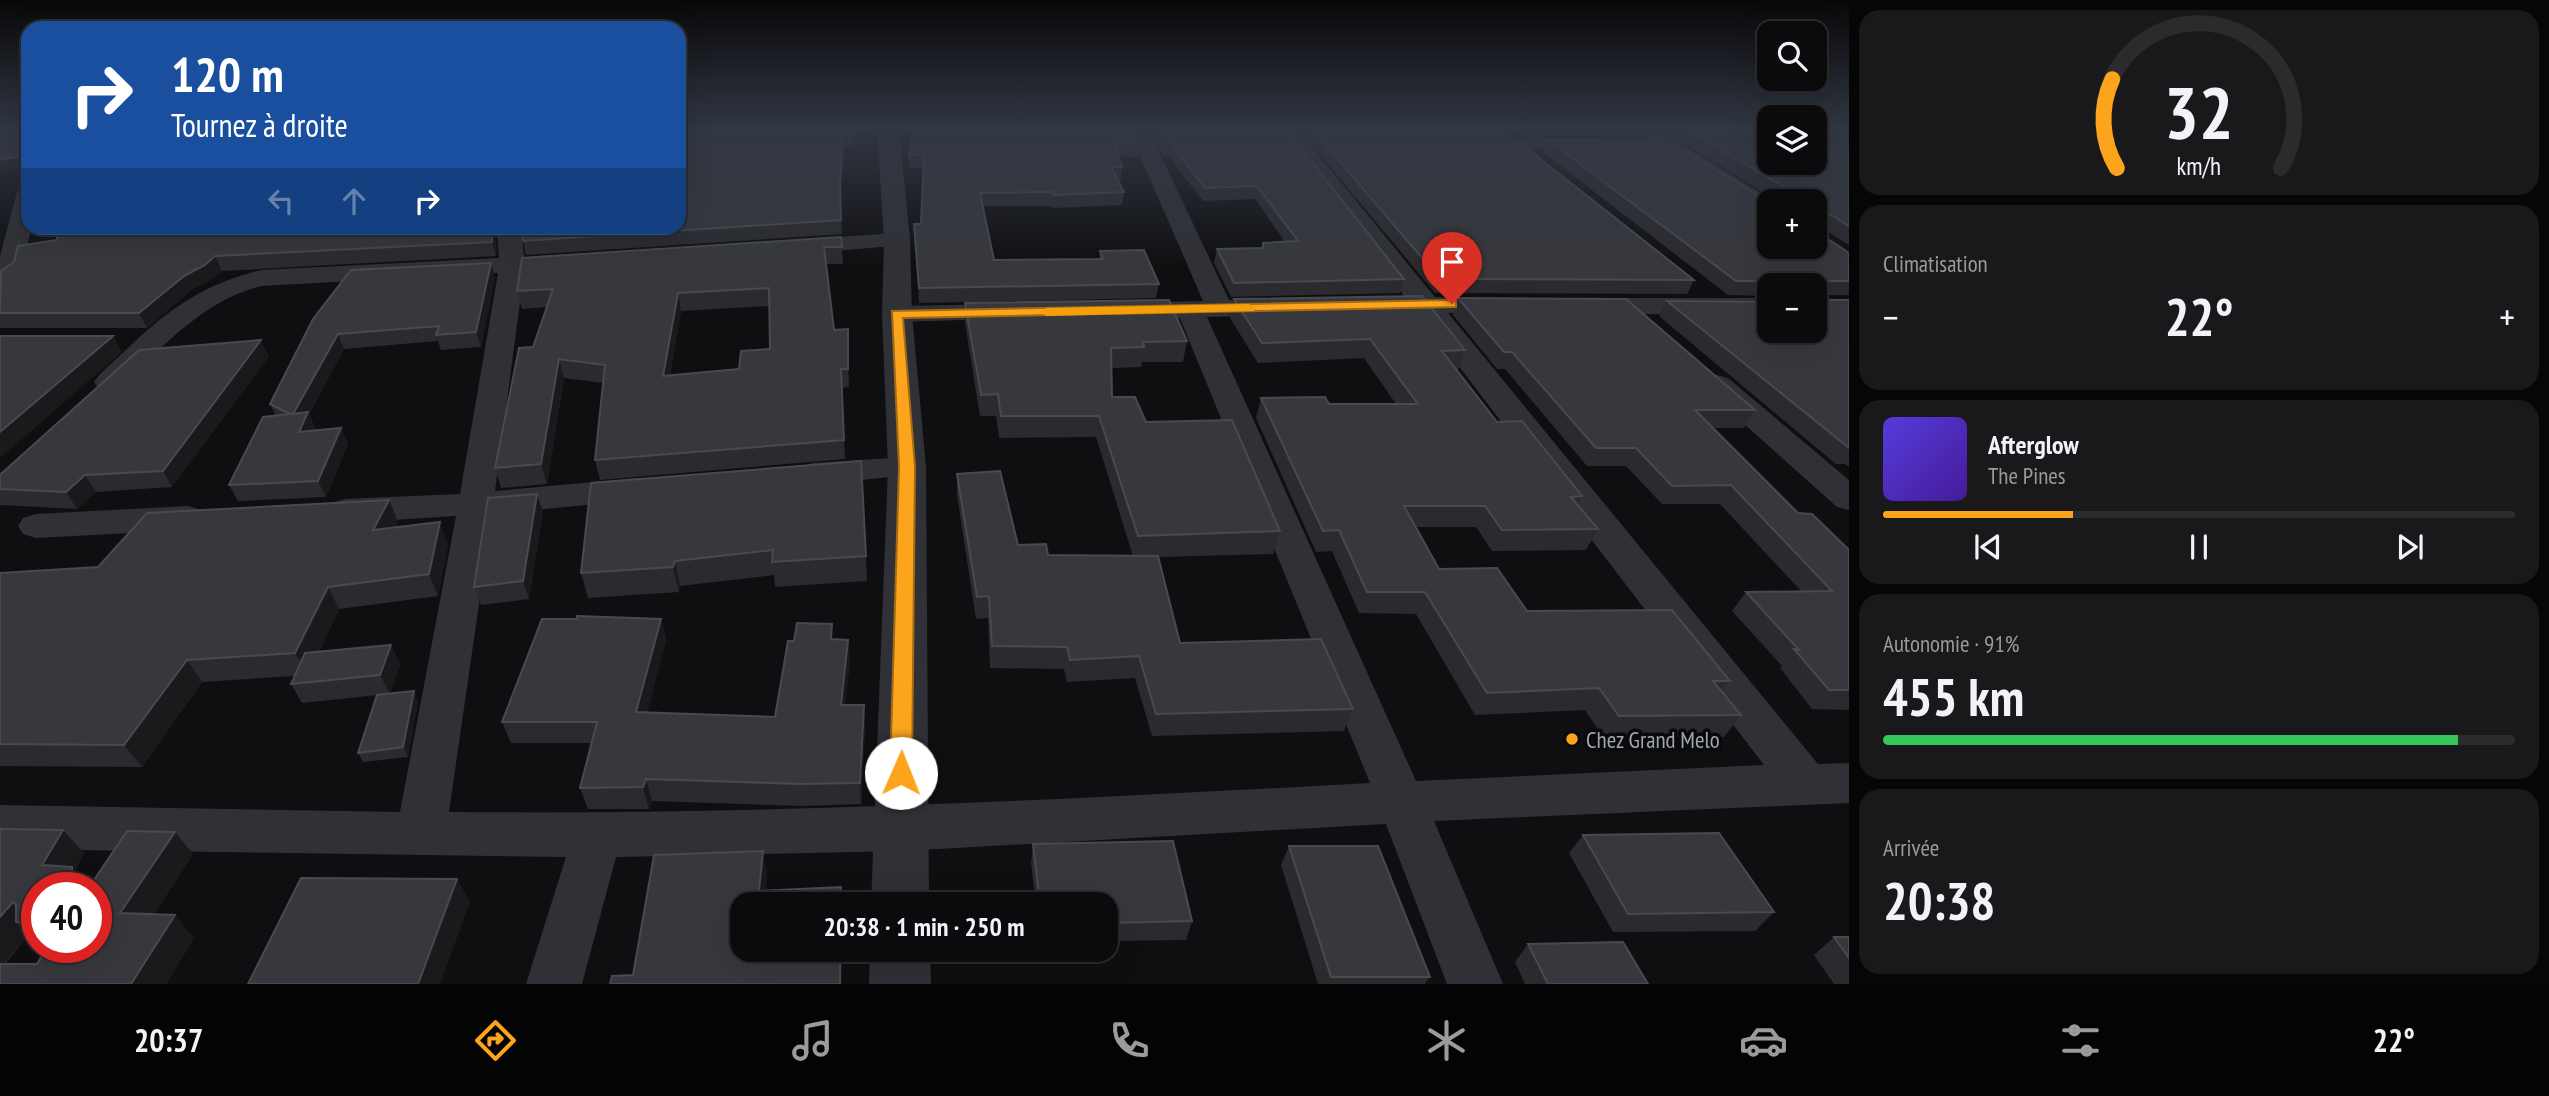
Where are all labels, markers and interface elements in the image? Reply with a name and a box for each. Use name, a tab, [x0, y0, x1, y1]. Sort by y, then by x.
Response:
map controls	[1757, 21, 1827, 343]
button: search	[1757, 21, 1827, 91]
text: 120 m	[171, 42, 284, 106]
icon: right	[56, 49, 147, 140]
text: 32	[2164, 65, 2234, 159]
text: Tournez à droite	[171, 104, 348, 146]
button: layers	[1757, 105, 1827, 175]
text: km/h	[2177, 150, 2221, 182]
icon: left	[262, 182, 300, 220]
icon: ahead	[335, 182, 373, 220]
icon: right	[408, 182, 446, 220]
button: +	[1757, 189, 1827, 259]
pin	[1422, 232, 1482, 304]
icon: arrive	[1433, 243, 1471, 281]
text: Climatisation	[1883, 249, 1988, 278]
button: −	[1757, 273, 1827, 343]
text: 22°	[2165, 283, 2233, 350]
text: −	[1883, 292, 1899, 341]
text: +	[2499, 292, 2515, 341]
text: Afterglow	[1988, 428, 2079, 461]
text: The Pines	[1988, 461, 2066, 490]
icon: previous	[1969, 528, 2007, 566]
icon: pause	[2180, 528, 2218, 566]
icon: next	[2391, 528, 2429, 566]
text: Autonomie · 91%	[1883, 629, 2019, 658]
text: 455 km	[1883, 663, 2024, 730]
place label: Chez Grand Melo	[1586, 725, 1720, 754]
marker: Chez Grand Melo	[1564, 731, 1580, 747]
position arrow	[864, 736, 938, 810]
text: Arrivée	[1883, 833, 1939, 862]
text: 20:38	[1883, 867, 1995, 934]
speed limit sign: 40	[21, 872, 112, 963]
text: 20:38 · 1 min · 250 m	[824, 910, 1024, 943]
icon: directions	[471, 1016, 520, 1065]
icon: music	[788, 1016, 837, 1065]
icon: phone	[1105, 1016, 1154, 1065]
icon: climate	[1422, 1016, 1471, 1065]
icon: car	[1739, 1016, 1788, 1065]
icon: filters	[2056, 1016, 2105, 1065]
text: 20:37	[134, 1019, 203, 1061]
text: 22°	[2373, 1019, 2415, 1061]

